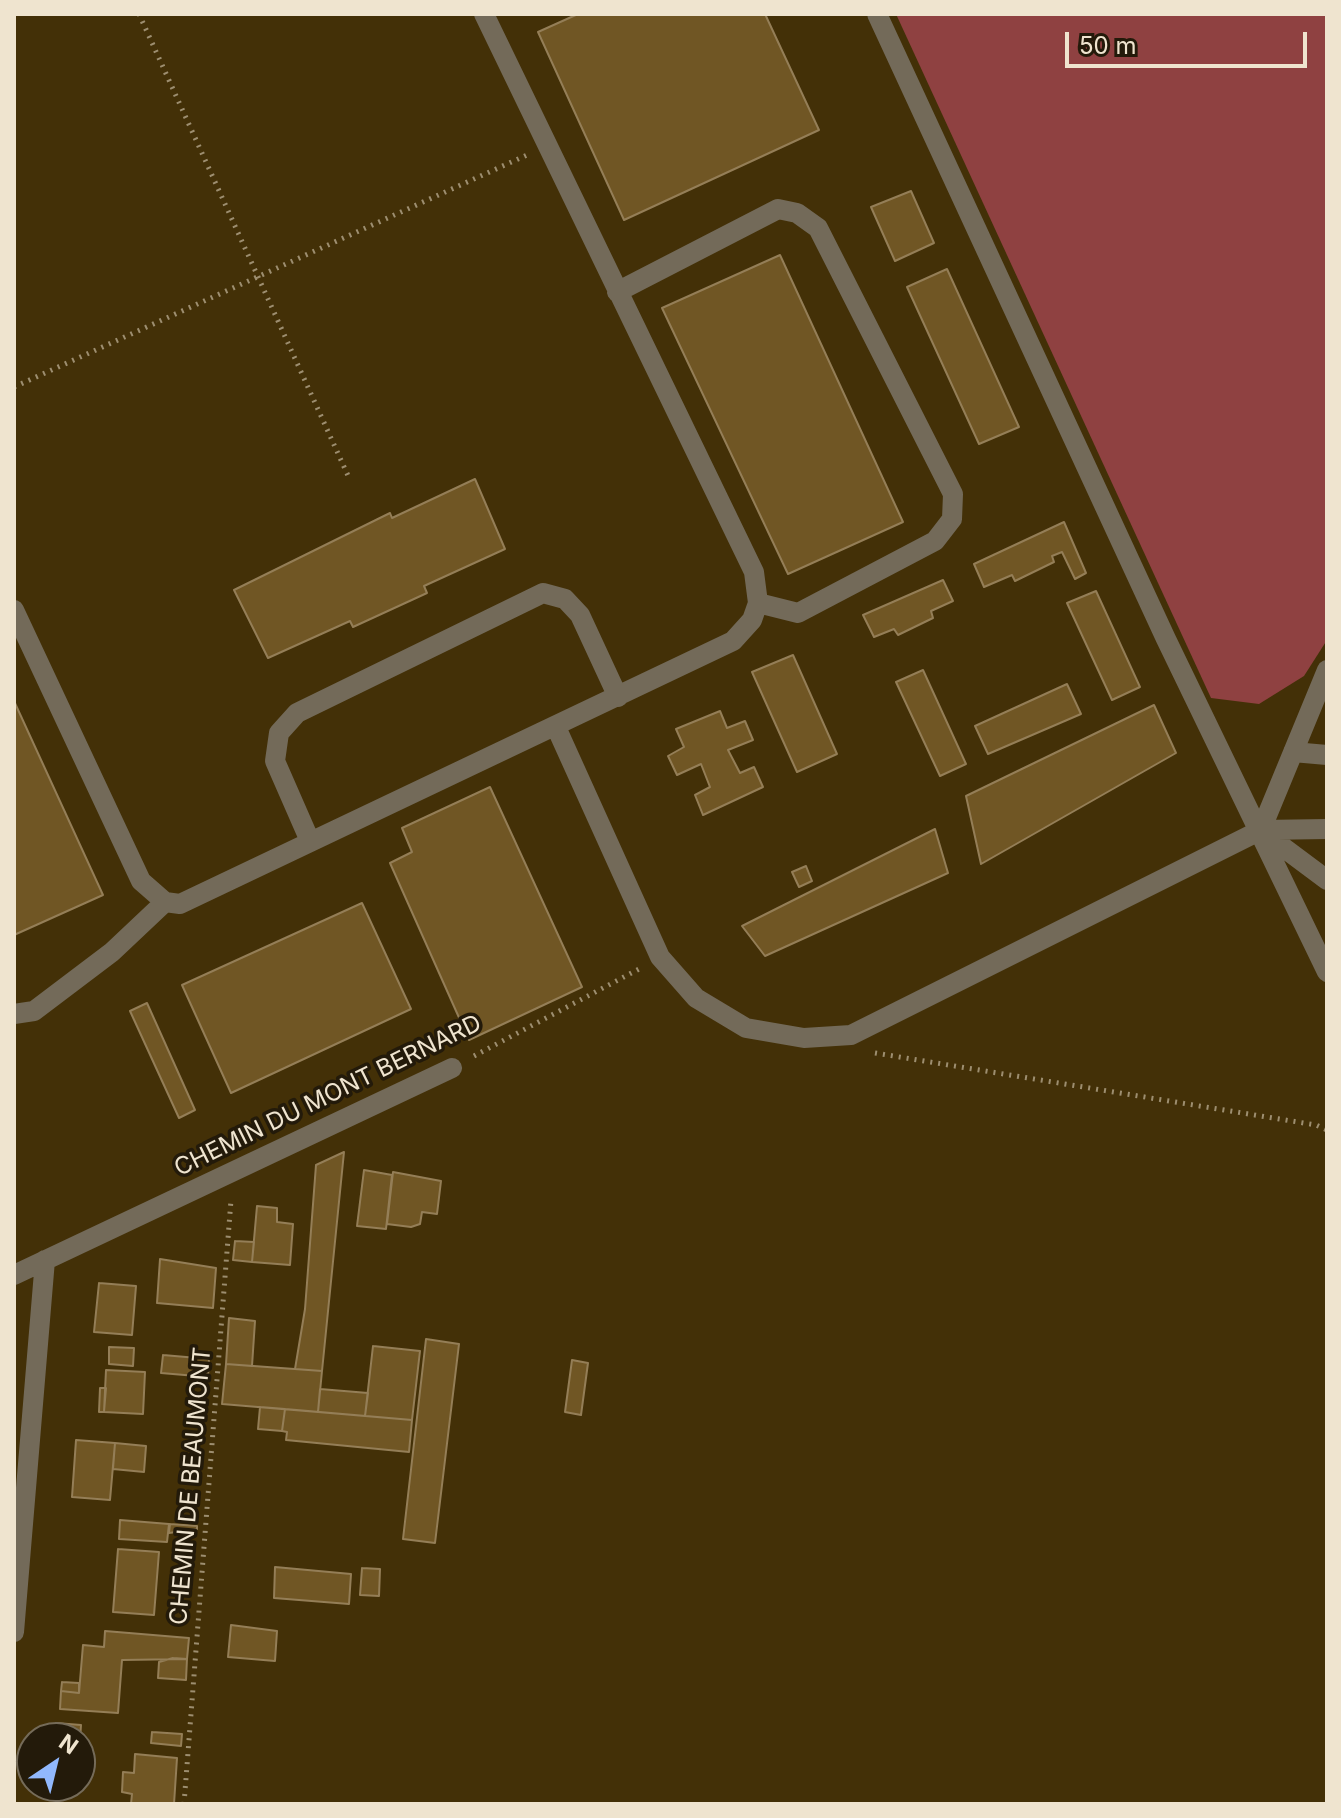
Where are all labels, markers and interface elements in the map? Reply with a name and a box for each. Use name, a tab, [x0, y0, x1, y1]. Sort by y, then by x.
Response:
scale bar	[1069, 16, 1311, 66]
text: 50 m	[1079, 31, 1137, 60]
street label: CHEMIN DU MONT BERNARD	[170, 1009, 486, 1183]
street label: CHEMIN DE BEAUMONT	[164, 1346, 218, 1626]
north arrow	[16, 1722, 96, 1802]
text: N	[54, 1729, 83, 1759]

